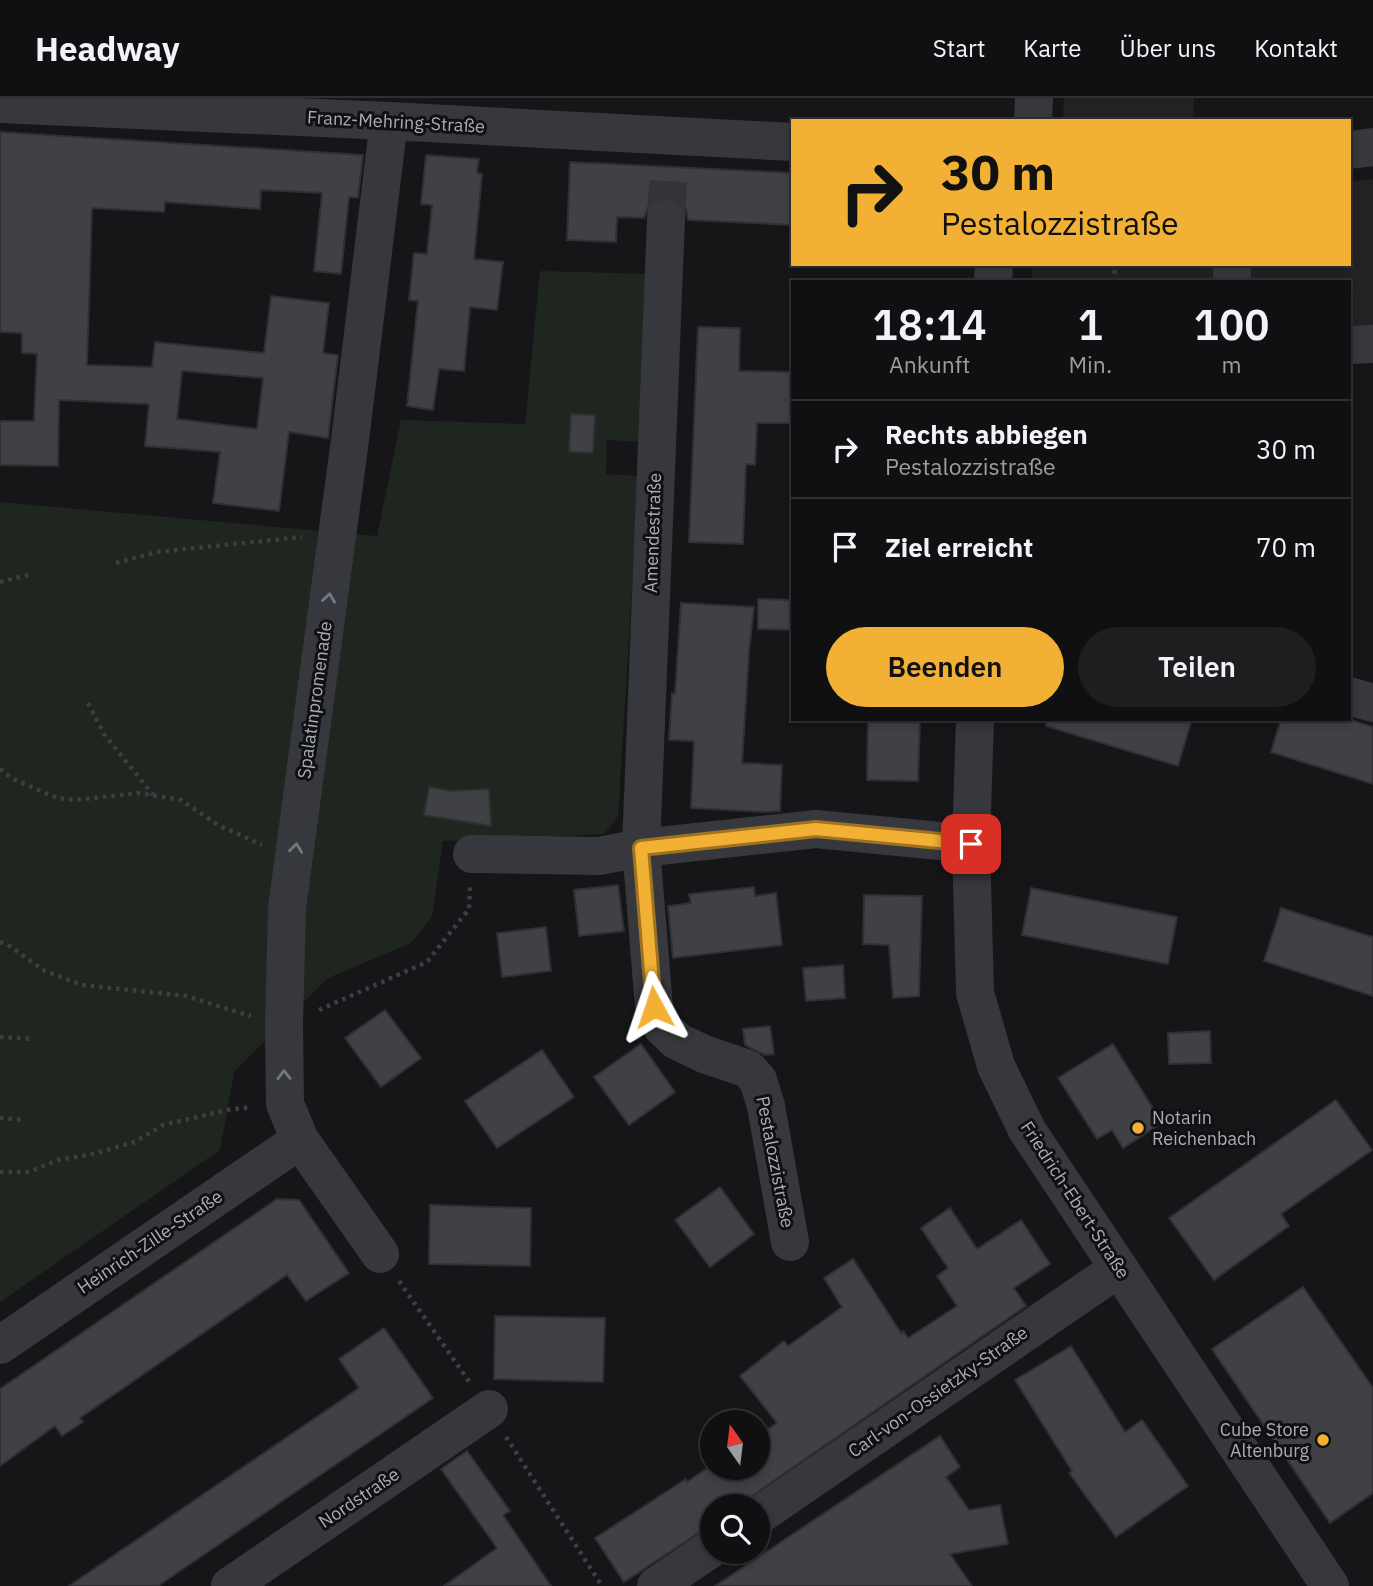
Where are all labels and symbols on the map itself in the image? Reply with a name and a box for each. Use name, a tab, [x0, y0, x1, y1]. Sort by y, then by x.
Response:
street label: Franz-Mehring-Straße	[307, 105, 486, 138]
street label: Amendestraße	[639, 472, 666, 593]
one-way arrow	[321, 592, 336, 604]
street label: Spalatinpromenade	[292, 620, 337, 780]
pin	[941, 814, 1001, 874]
one-way arrow	[288, 842, 303, 854]
position arrow	[617, 970, 691, 1044]
one-way arrow	[277, 1069, 292, 1080]
street label: Pestalozzistraße	[751, 1094, 800, 1230]
place label: Notarin Reichenbach	[1152, 1106, 1256, 1150]
street label: Friedrich-Ebert-Straße	[1016, 1117, 1135, 1283]
marker: Notarin Reichenbach	[1130, 1120, 1146, 1136]
street label: Heinrich-Zille-Straße	[73, 1184, 227, 1299]
street label: Carl-von-Ossietzky-Straße	[843, 1321, 1032, 1462]
north arrow	[700, 1410, 770, 1480]
place label: Cube Store Altenburg	[1220, 1418, 1309, 1462]
marker: Cube Store Altenburg	[1315, 1432, 1331, 1448]
street label: Nordstraße	[314, 1462, 403, 1533]

